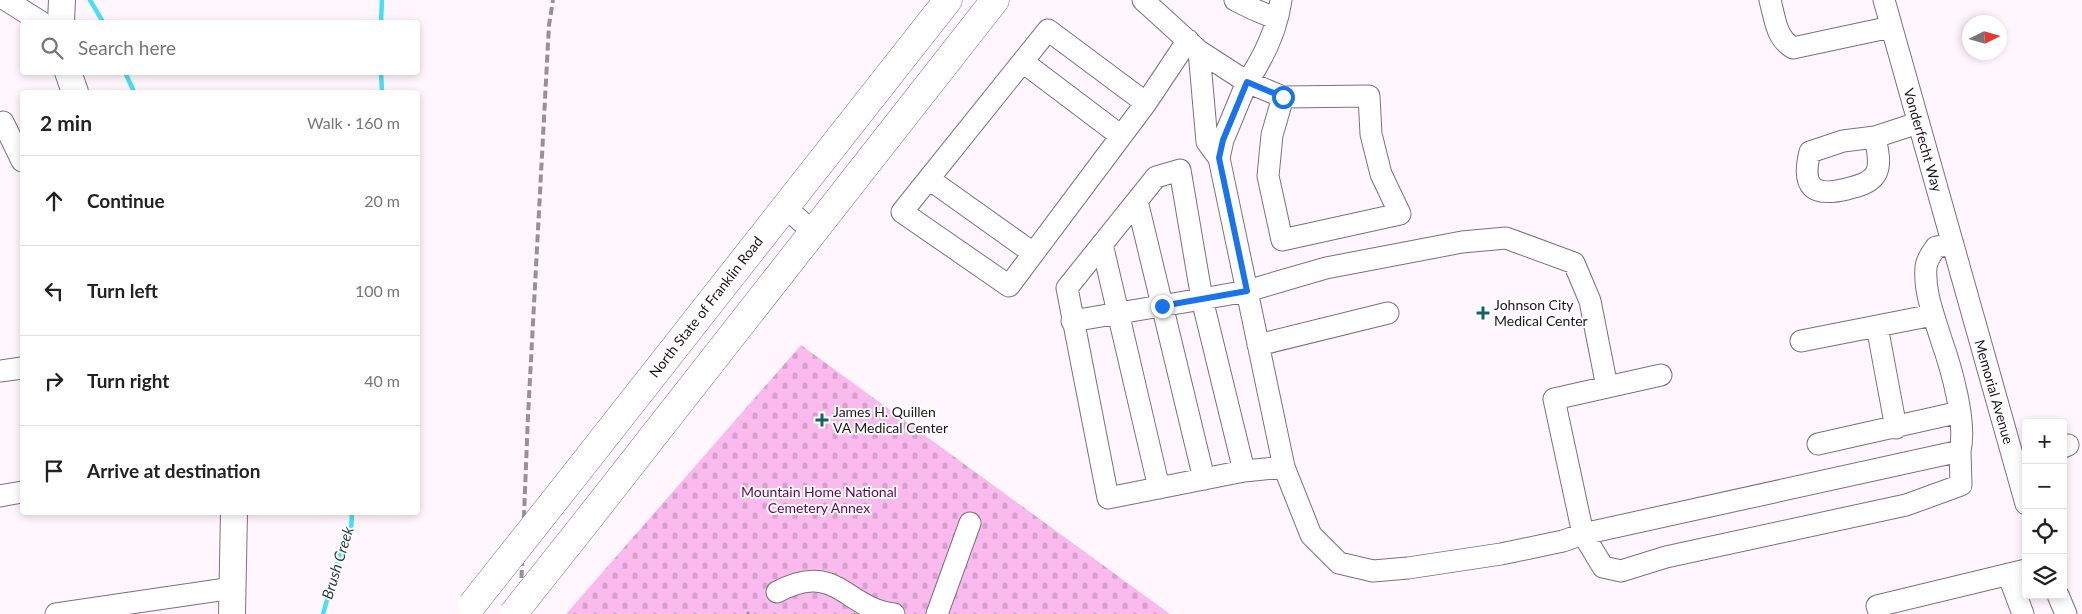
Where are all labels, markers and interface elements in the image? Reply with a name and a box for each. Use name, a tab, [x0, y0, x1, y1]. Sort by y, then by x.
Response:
north arrow	[1962, 15, 2007, 60]
search box	[20, 20, 420, 75]
icon: search	[38, 34, 66, 62]
text: Search here	[78, 36, 176, 59]
route start	[1272, 86, 1295, 109]
street label: Vonderfecht Way	[1901, 86, 1947, 194]
text: 2 min	[40, 110, 92, 135]
text: Walk · 160 m	[307, 113, 400, 132]
icon: ahead	[40, 187, 68, 215]
text: Continue	[87, 189, 165, 212]
text: 20 m	[364, 191, 400, 210]
street label: North State of Franklin Road	[645, 233, 766, 381]
icon: left	[40, 277, 68, 305]
text: Turn left	[87, 279, 158, 302]
text: 100 m	[355, 281, 400, 300]
route end	[1151, 295, 1174, 318]
place label: Johnson City Medical Center	[1494, 296, 1588, 329]
marker: Johnson City Medical Center	[1476, 306, 1490, 320]
street label: Memorial Avenue	[1971, 338, 2018, 446]
icon: right	[40, 367, 68, 395]
text: Turn right	[87, 369, 169, 392]
text: 40 m	[364, 371, 400, 390]
place label: James H. Quillen VA Medical Center	[833, 403, 948, 436]
marker: James H. Quillen VA Medical Center	[815, 413, 829, 427]
map controls	[2022, 419, 2067, 599]
button: +	[2022, 419, 2067, 464]
icon: arrive	[40, 457, 68, 485]
text: Arrive at destination	[87, 459, 260, 482]
button: −	[2022, 464, 2067, 509]
park label: Mountain Home National Cemetery Annex	[741, 483, 897, 516]
button: locate	[2022, 509, 2067, 554]
water label: Brush Creek	[317, 523, 357, 601]
button: layers	[2022, 554, 2067, 599]

